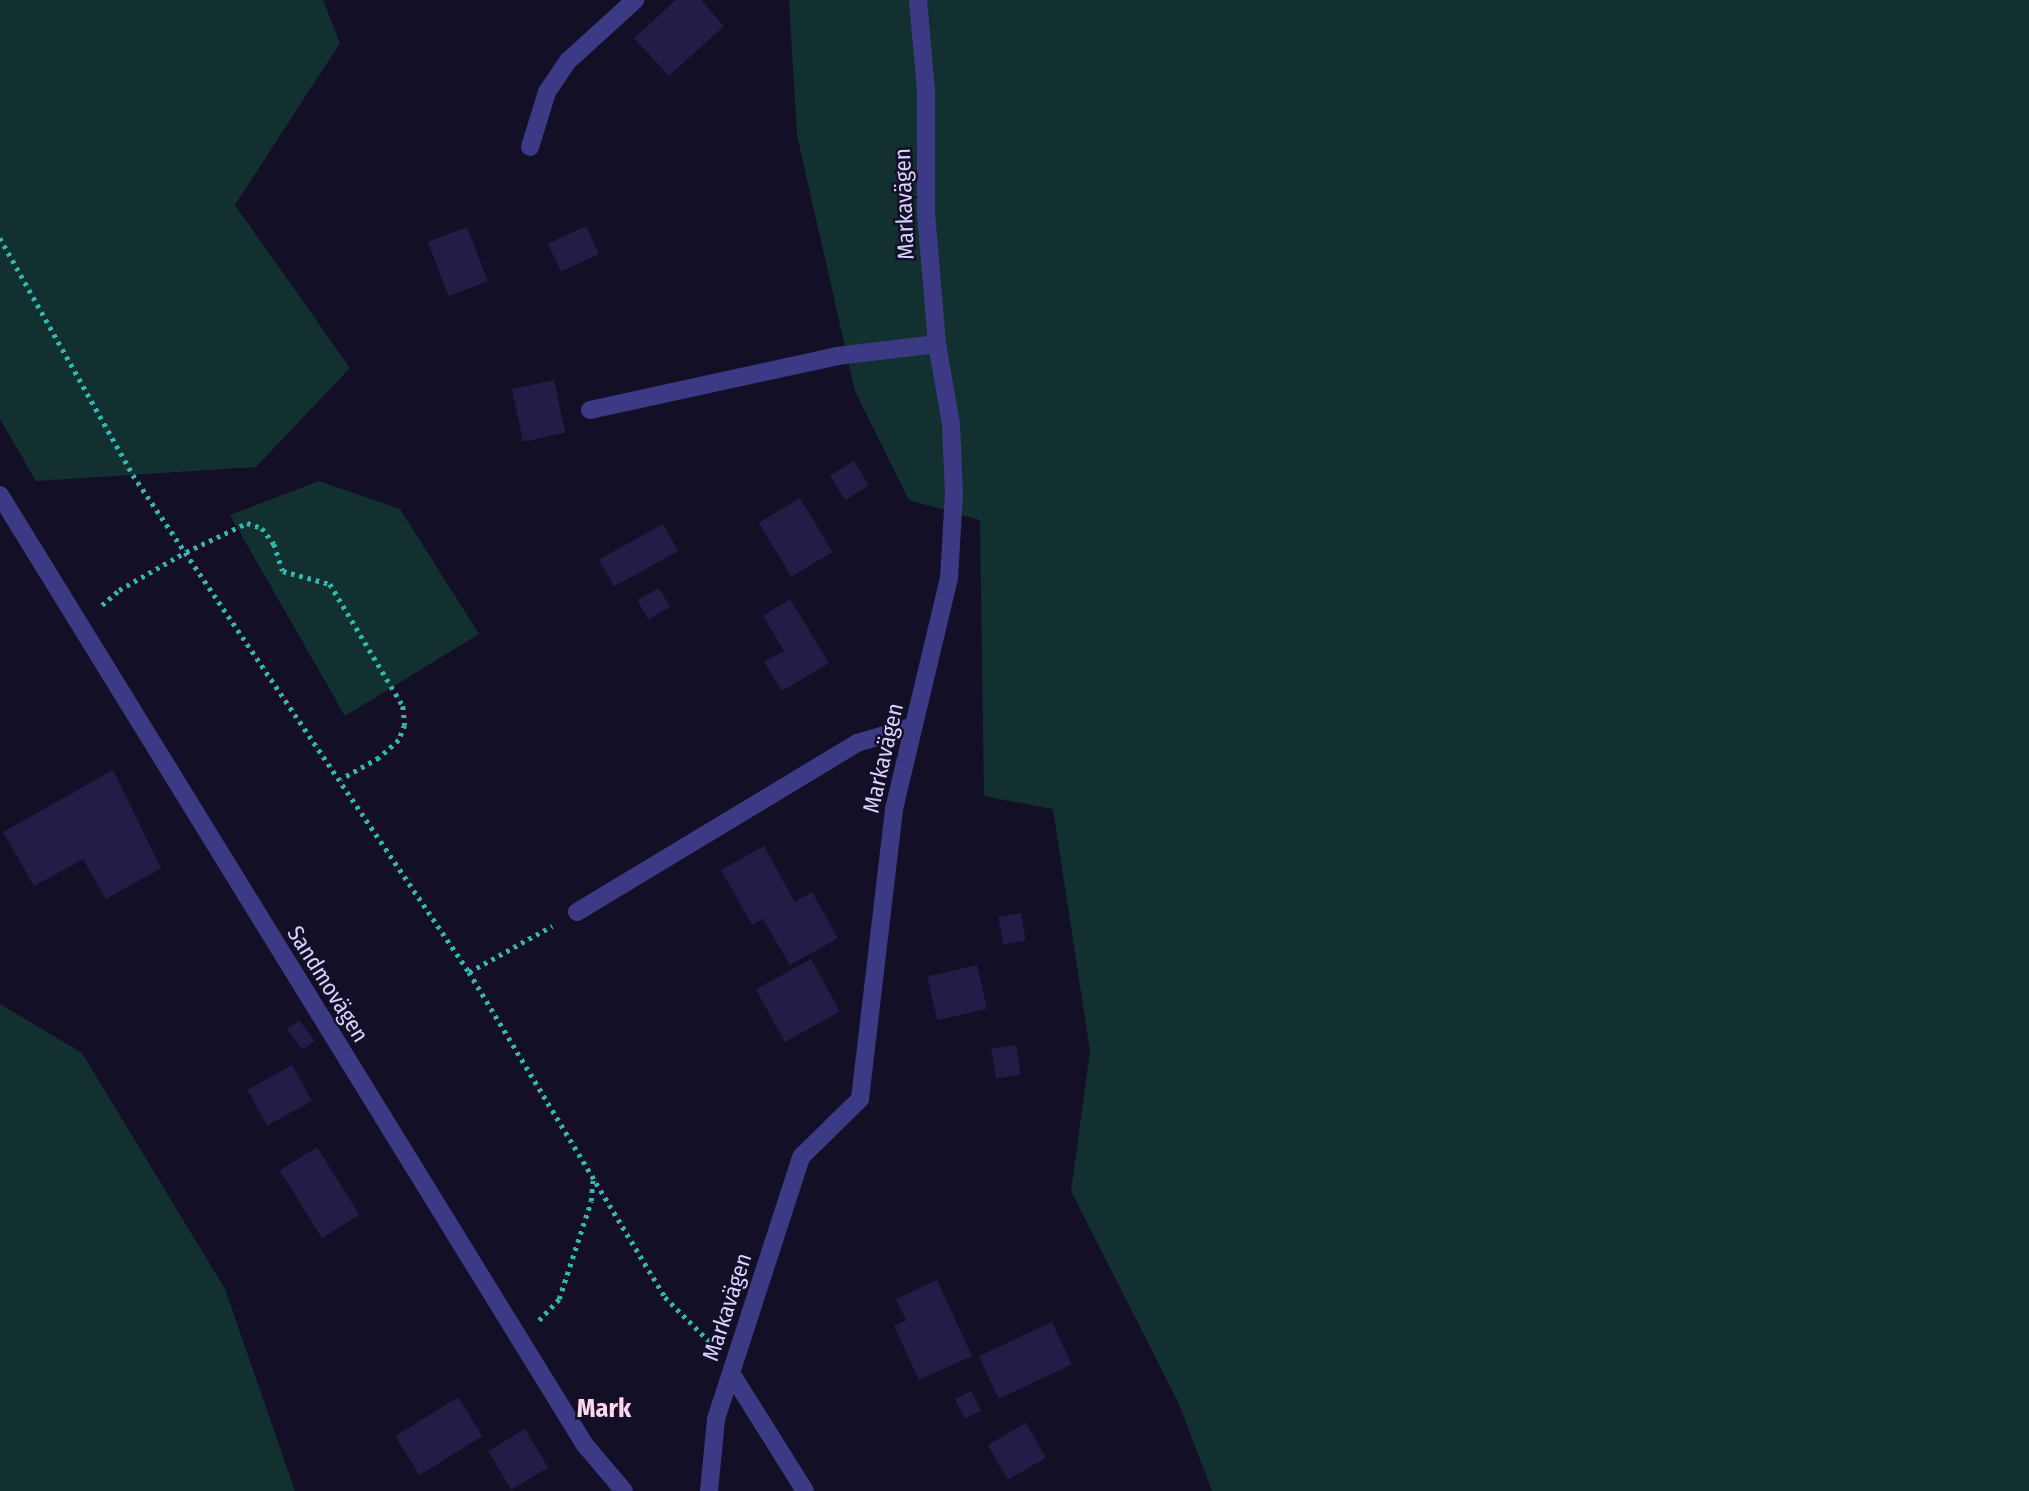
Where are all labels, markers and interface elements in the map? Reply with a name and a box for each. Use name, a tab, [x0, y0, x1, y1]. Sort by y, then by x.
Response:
street label: Markavägen	[888, 148, 920, 260]
street label: Markavägen	[857, 700, 909, 816]
street label: Sandmovägen	[281, 921, 375, 1047]
street label: Markavägen	[697, 1250, 757, 1364]
district label: Mark	[577, 1393, 631, 1425]

